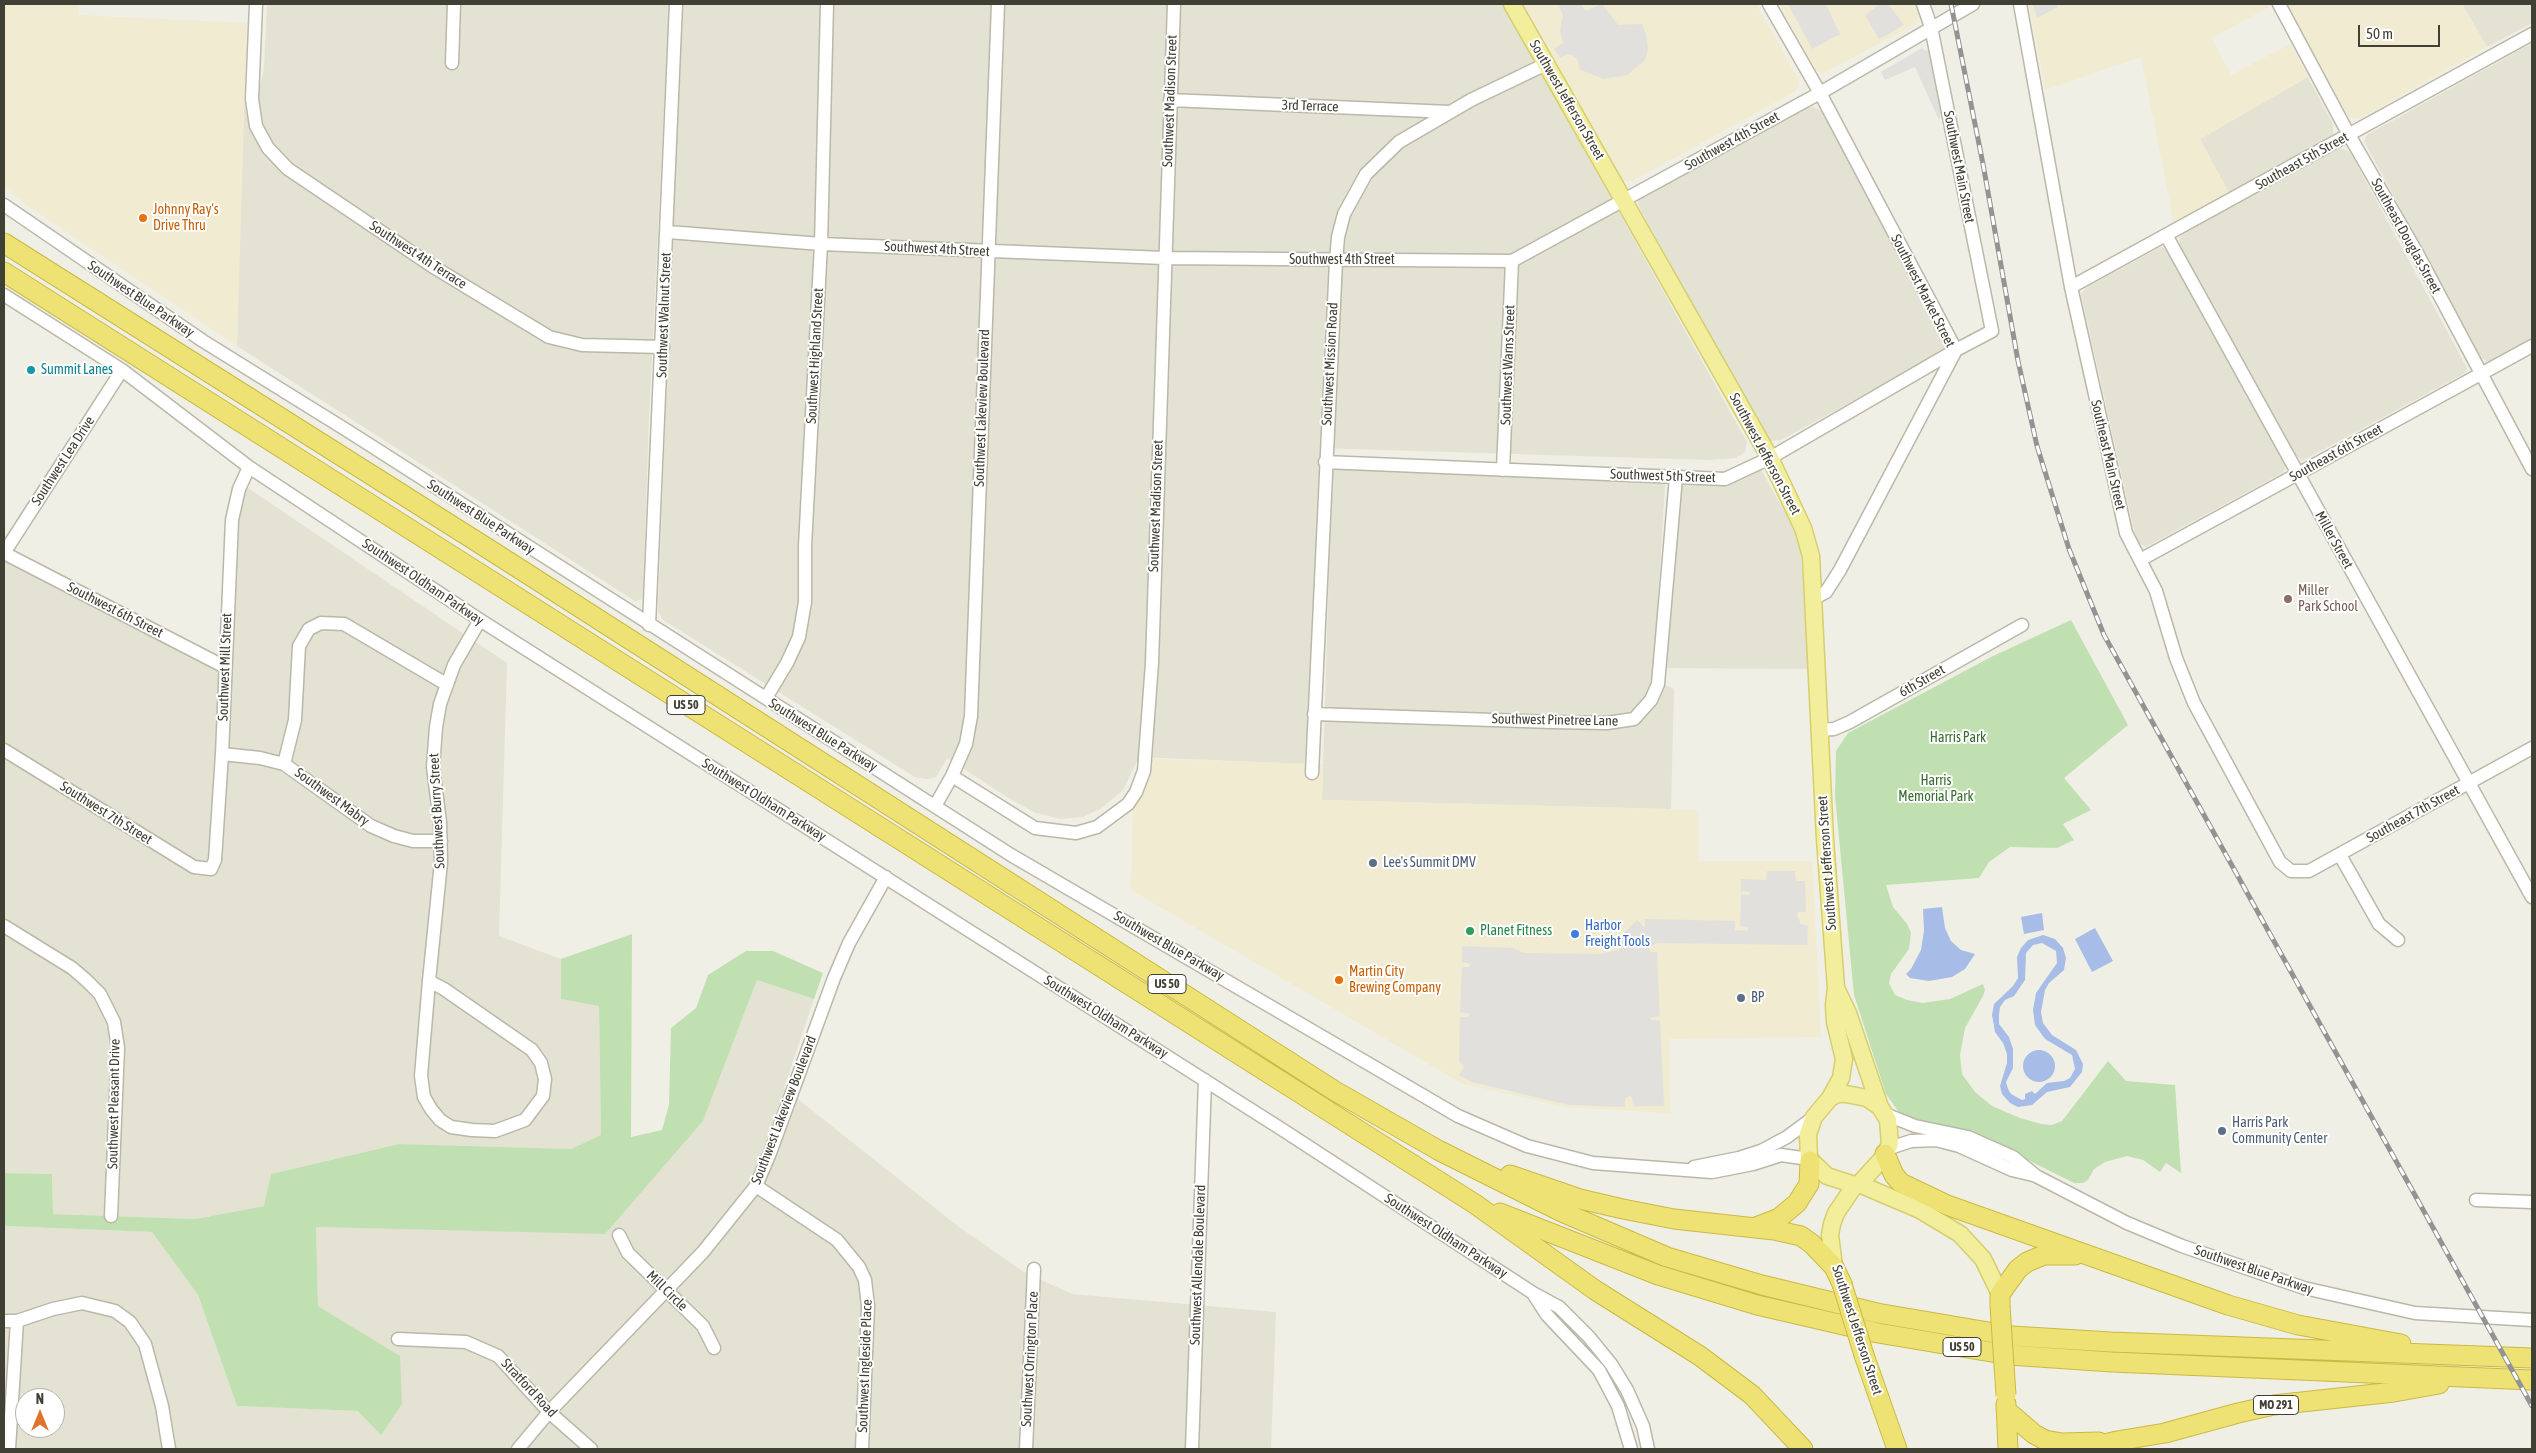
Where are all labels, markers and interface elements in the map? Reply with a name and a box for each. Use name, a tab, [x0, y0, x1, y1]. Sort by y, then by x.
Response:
scale bar	[2361, 15, 2444, 47]
text: 50 m	[2366, 25, 2393, 42]
street label: Southwest Madison Street	[1159, 35, 1181, 167]
street label: Southwest Jefferson Street	[1526, 37, 1608, 163]
street label: 3rd Terrace	[1281, 97, 1339, 115]
street label: Southwest 4th Street	[1682, 108, 1782, 174]
street label: Southwest Main Street	[1940, 109, 1978, 225]
street label: Southeast 5th Street	[2253, 128, 2351, 194]
street label: Southeast Douglas Street	[2367, 176, 2445, 296]
place label: Johnny Ray's Drive Thru	[153, 202, 219, 234]
marker: Johnny Ray's Drive Thru	[137, 212, 149, 224]
street label: Southwest 4th Terrace	[366, 217, 470, 293]
street label: Southwest Market Street	[1887, 232, 1959, 350]
street label: Southwest 4th Street	[884, 238, 990, 260]
street label: Southwest Walnut Street	[653, 252, 675, 378]
street label: Southwest 4th Street	[1289, 252, 1395, 268]
street label: Southwest Blue Parkway	[85, 257, 197, 341]
street label: Southwest Highland Street	[803, 288, 827, 424]
street label: Southwest Mission Road	[1318, 302, 1342, 426]
street label: Southwest Warns Street	[1498, 305, 1518, 425]
street label: Southwest Lakeview Boulevard	[971, 329, 993, 487]
place label: Summit Lanes	[41, 362, 113, 378]
marker: Summit Lanes	[25, 364, 37, 376]
street label: Southwest Jefferson Street	[1726, 390, 1804, 518]
street label: Southeast Main Street	[2087, 398, 2129, 512]
street label: Southwest Lea Drive	[28, 413, 98, 509]
street label: Southeast 6th Street	[2287, 420, 2385, 486]
street label: Southwest Madison Street	[1145, 440, 1167, 572]
street label: Southwest 5th Street	[1610, 466, 1716, 486]
street label: Southwest Blue Parkway	[424, 476, 538, 558]
street label: Miller Street	[2311, 508, 2357, 572]
street label: Southwest Oldham Parkway	[359, 535, 487, 629]
street label: Southwest 6th Street	[64, 579, 166, 641]
place label: Miller Park School	[2298, 583, 2358, 616]
marker: Miller Park School	[2282, 593, 2294, 605]
street label: Southwest Mill Street	[215, 613, 235, 721]
street label: 6th Street	[1896, 661, 1948, 701]
street label: Southwest Blue Parkway	[766, 695, 880, 775]
road number: US 50	[667, 696, 705, 714]
street label: Southwest Pinetree Lane	[1492, 710, 1618, 730]
park label: Harris Park	[1930, 730, 1986, 746]
street label: Southwest Burry Street	[426, 753, 448, 869]
street label: Southwest Oldham Parkway	[699, 755, 829, 845]
street label: Southwest Mabry	[291, 764, 373, 830]
park label: Harris Memorial Park	[1898, 773, 1974, 806]
street label: Southwest 7th Street	[57, 778, 155, 848]
street label: Southeast 7th Street	[2364, 781, 2462, 847]
street label: Southwest Jefferson Street	[1814, 795, 1840, 931]
place label: Lee's Summit DMV	[1383, 855, 1476, 871]
marker: Lee's Summit DMV	[1367, 857, 1379, 869]
street label: Southwest Blue Parkway	[1111, 908, 1227, 984]
place label: Harbor Freight Tools	[1585, 918, 1650, 950]
place label: Planet Fitness	[1480, 923, 1552, 939]
marker: Planet Fitness	[1464, 925, 1476, 937]
marker: Harbor Freight Tools	[1569, 928, 1581, 940]
place label: Martin City Brewing Company	[1349, 964, 1441, 996]
street label: Southwest Oldham Parkway	[1041, 972, 1171, 1062]
road number: US 50	[1148, 974, 1186, 994]
marker: Martin City Brewing Company	[1333, 974, 1345, 986]
place label: BP	[1751, 990, 1764, 1006]
marker: BP	[1735, 992, 1747, 1004]
street label: Southwest Lakeview Boulevard	[748, 1033, 820, 1187]
street label: Southwest Pleasant Drive	[104, 1039, 124, 1169]
place label: Harris Park Community Center	[2232, 1115, 2327, 1148]
marker: Harris Park Community Center	[2216, 1125, 2228, 1137]
street label: Southwest Allendale Boulevard	[1187, 1185, 1209, 1345]
street label: Southwest Oldham Parkway	[1381, 1190, 1511, 1282]
street label: Southwest Blue Parkway	[2192, 1242, 2316, 1298]
street label: Southwest Jefferson Street	[1828, 1263, 1886, 1397]
street label: Mill Circle	[643, 1267, 691, 1315]
street label: Southwest Orrington Place	[1018, 1291, 1042, 1427]
street label: Southwest Ingleside Place	[854, 1299, 876, 1433]
road number: US 50	[1943, 1338, 1981, 1356]
street label: Stratford Road	[498, 1355, 560, 1421]
north arrow	[15, 1388, 65, 1438]
text: N	[36, 1391, 44, 1407]
road number: MO 291	[2254, 1396, 2298, 1414]

